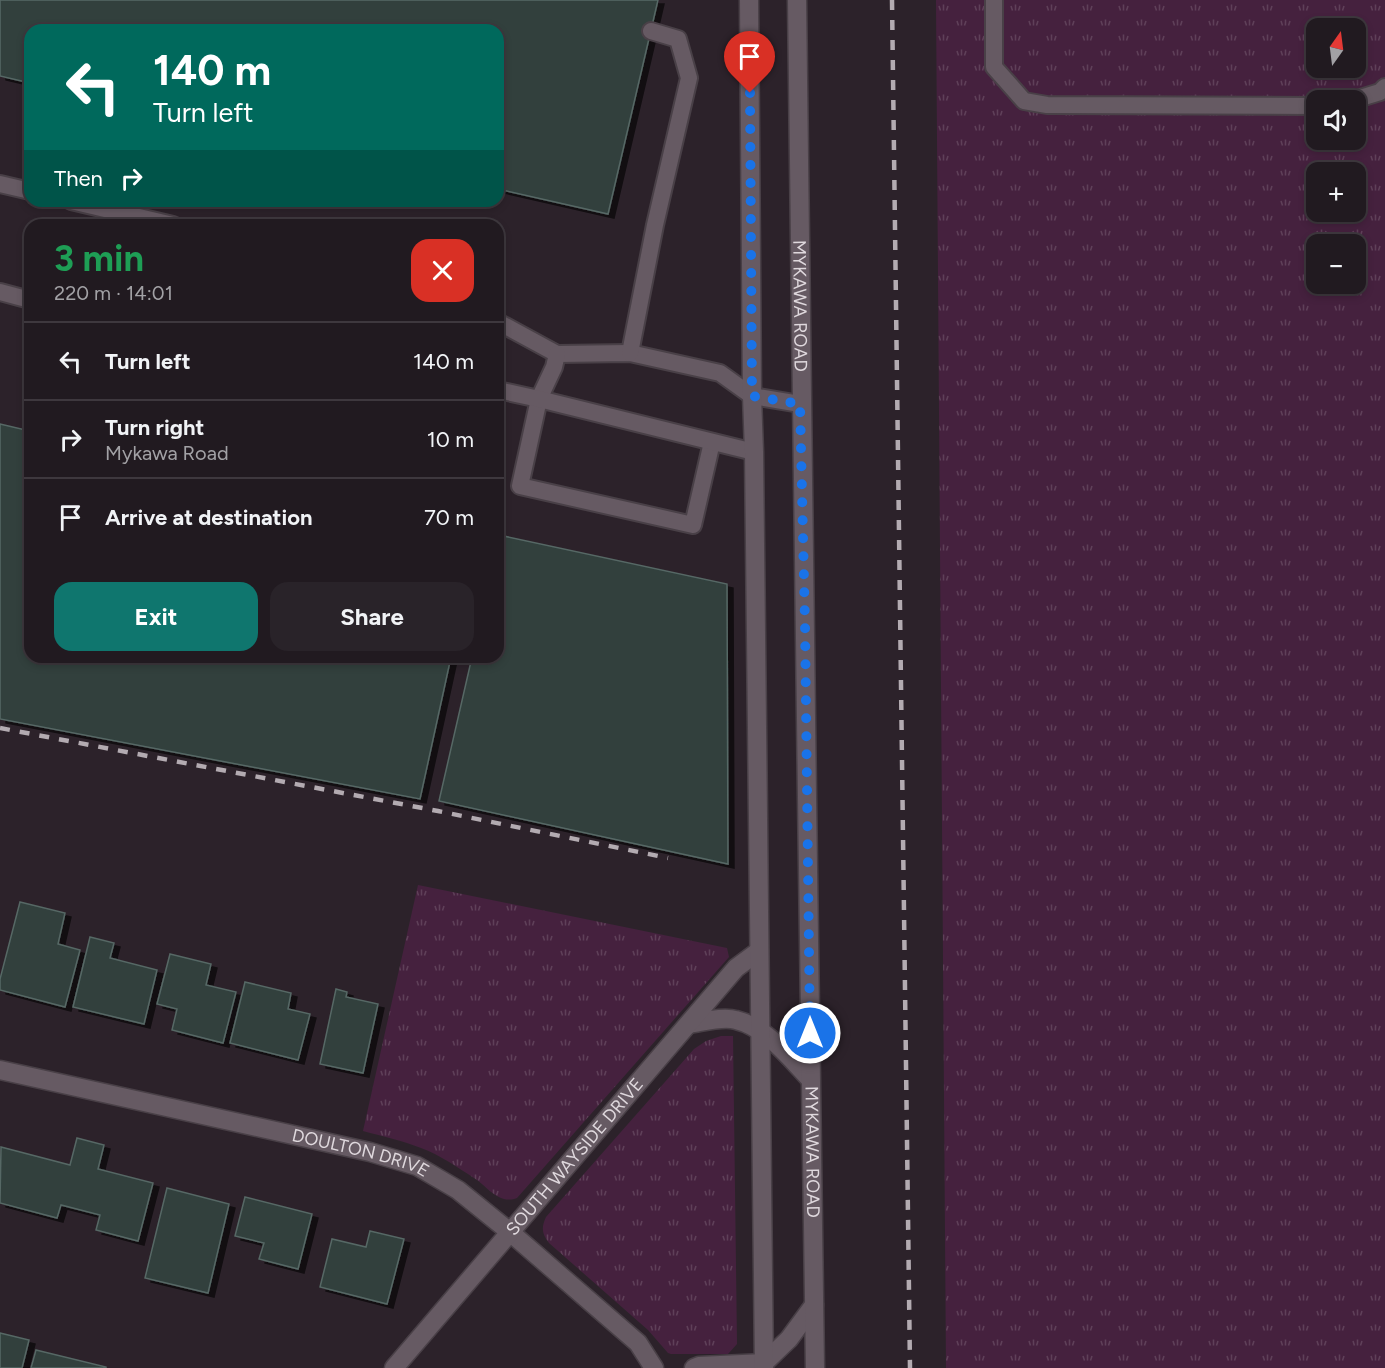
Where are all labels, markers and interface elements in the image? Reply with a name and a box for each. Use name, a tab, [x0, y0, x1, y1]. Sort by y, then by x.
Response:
north arrow	[1306, 18, 1366, 78]
map controls	[1306, 18, 1366, 294]
pin	[724, 31, 775, 93]
icon: arrive	[733, 40, 766, 73]
text: 140 m	[153, 45, 271, 96]
icon: left	[54, 48, 132, 126]
button: sound	[1306, 90, 1366, 150]
text: Turn left	[153, 96, 253, 129]
icon: right	[115, 162, 148, 195]
button: +	[1306, 162, 1366, 222]
text: Then	[54, 165, 103, 192]
button: −	[1306, 234, 1366, 294]
text: 3 min	[54, 237, 144, 280]
button: close	[411, 239, 474, 302]
street label: MYKAWA ROAD	[788, 240, 812, 372]
text: 220 m · 14:01	[54, 281, 173, 305]
icon: left	[54, 345, 87, 378]
text: Turn left	[105, 348, 191, 375]
text: 140 m	[413, 348, 474, 375]
text: Turn right	[105, 414, 204, 441]
icon: right	[54, 423, 87, 456]
text: 10 m	[427, 426, 474, 453]
text: Mykawa Road	[105, 441, 229, 465]
icon: arrive	[54, 501, 87, 534]
text: Arrive at destination	[105, 504, 313, 531]
text: 70 m	[424, 504, 474, 531]
button: Exit	[54, 582, 258, 651]
button: Share	[270, 582, 474, 651]
position arrow	[778, 1001, 842, 1065]
street label: SOUTH WAYSIDE DRIVE	[501, 1073, 648, 1240]
street label: MYKAWA ROAD	[800, 1086, 824, 1218]
street label: DOULTON DRIVE	[290, 1124, 433, 1182]

